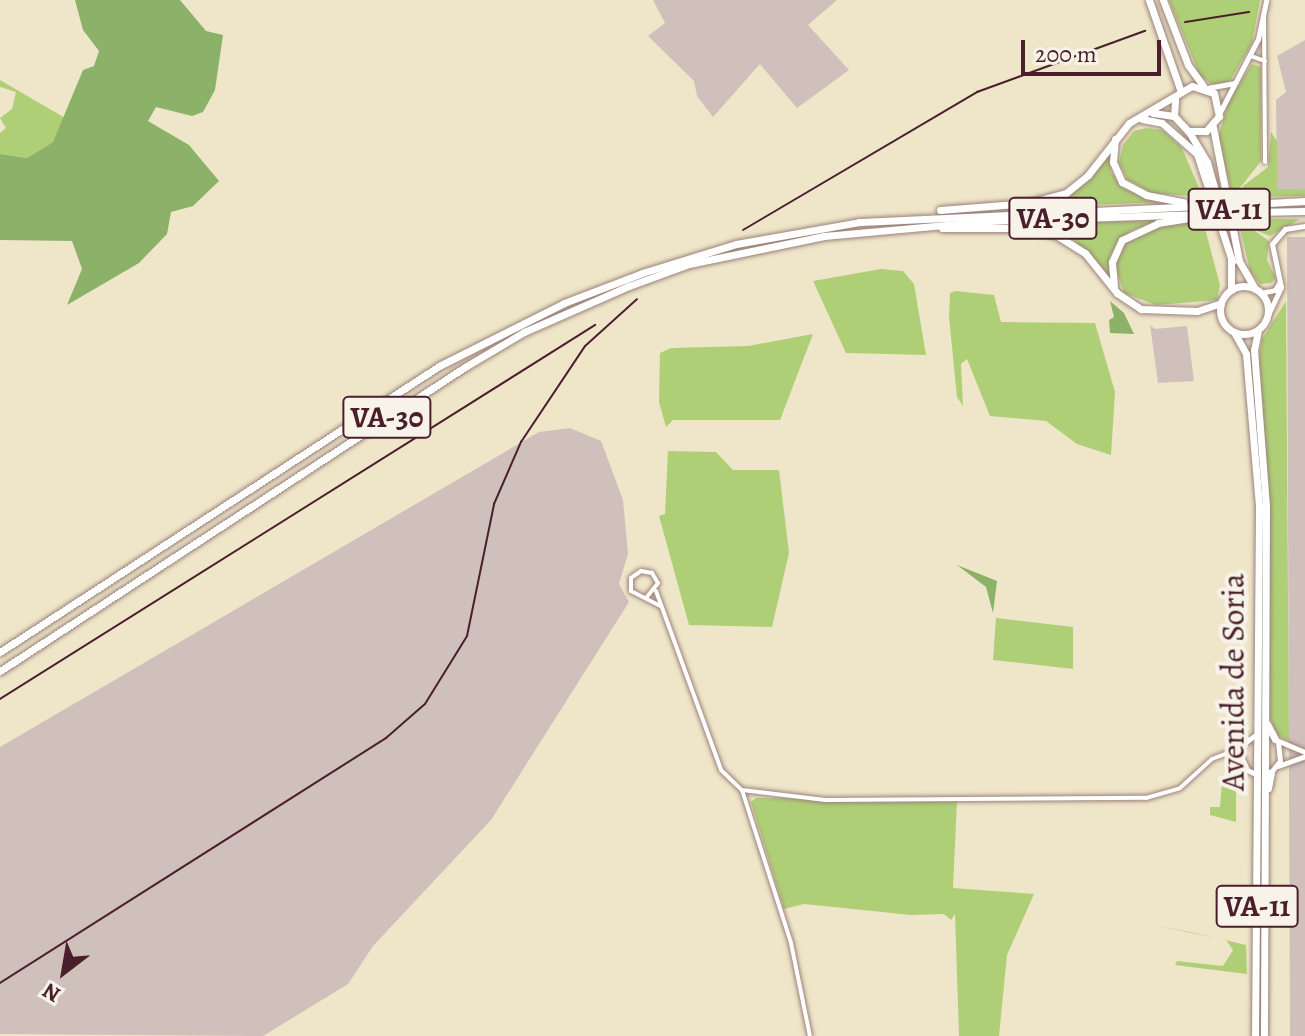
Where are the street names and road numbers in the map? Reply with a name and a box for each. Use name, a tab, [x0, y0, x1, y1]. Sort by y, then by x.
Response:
road number: VA-11	[1187, 183, 1271, 235]
road number: VA-30	[1007, 192, 1099, 244]
road number: VA-30	[341, 391, 433, 443]
street label: Avenida de Soria	[1214, 573, 1252, 791]
road number: VA-11	[1215, 880, 1299, 932]

